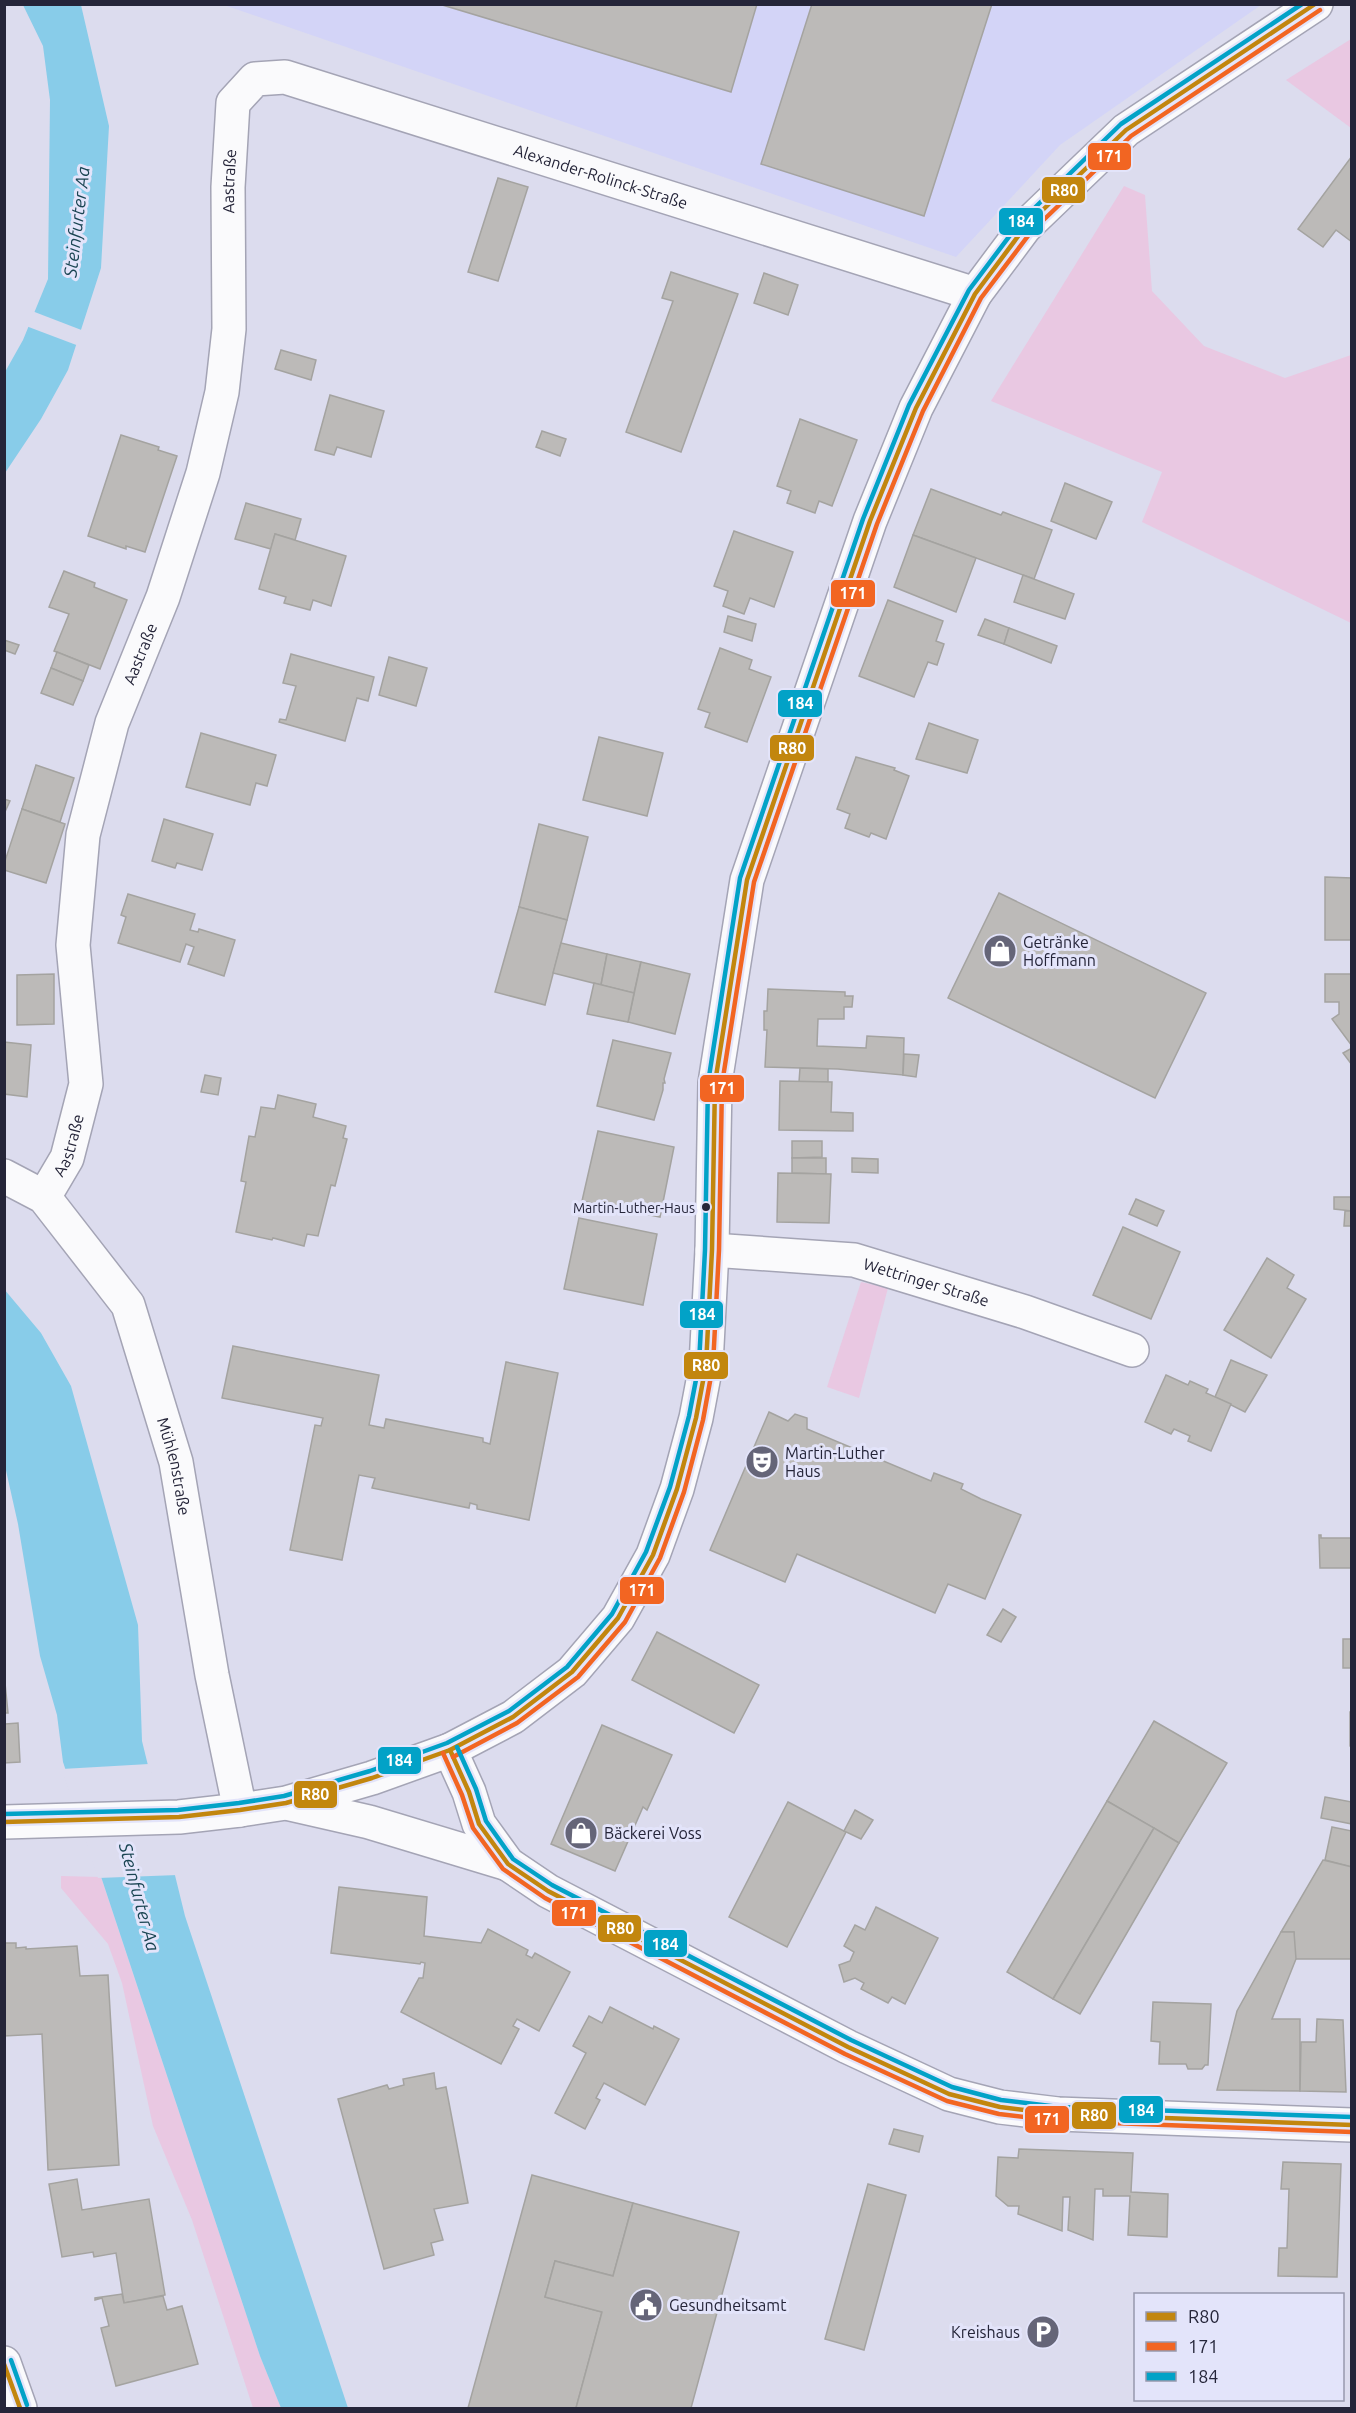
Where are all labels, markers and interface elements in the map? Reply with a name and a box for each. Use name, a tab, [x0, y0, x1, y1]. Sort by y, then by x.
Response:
street label: Alexander-Rolinck-Straße	[512, 141, 690, 212]
line badge: 171	[1087, 142, 1132, 171]
text: 171	[1095, 147, 1123, 165]
street label: Aastraße	[219, 148, 239, 214]
water label: Steinfurter Aa	[59, 165, 94, 279]
line badge: R80	[1041, 176, 1086, 204]
text: R80	[1050, 181, 1078, 199]
line badge: 184	[998, 207, 1044, 236]
text: 184	[1007, 212, 1035, 230]
line badge: 171	[830, 579, 876, 608]
text: 171	[839, 584, 867, 602]
street label: Aastraße	[120, 621, 160, 687]
line badge: 184	[777, 689, 823, 718]
text: 184	[786, 694, 814, 712]
line badge: R80	[769, 734, 815, 762]
text: R80	[778, 739, 806, 757]
shop icon: Getränke Hoffmann	[982, 933, 1018, 969]
place label: Getränke Hoffmann	[1023, 933, 1096, 969]
line badge: 171	[699, 1074, 745, 1103]
text: 171	[708, 1079, 736, 1097]
street label: Aastraße	[49, 1112, 87, 1179]
place label: Martin-Luther-Haus	[573, 1200, 695, 1216]
marker: Martin-Luther-Haus	[700, 1201, 712, 1213]
street label: Wettringer Straße	[861, 1254, 991, 1310]
line badge: 184	[679, 1300, 724, 1329]
text: 184	[688, 1305, 716, 1323]
line badge: R80	[683, 1351, 729, 1380]
text: R80	[692, 1356, 720, 1374]
street label: Mühlenstraße	[154, 1415, 194, 1517]
theatre icon: Martin-Luther Haus	[744, 1444, 780, 1480]
place label: Martin-Luther Haus	[785, 1444, 885, 1480]
line badge: 171	[619, 1576, 665, 1605]
text: 171	[628, 1581, 656, 1599]
line badge: 184	[377, 1746, 422, 1775]
text: 184	[385, 1751, 413, 1769]
line badge: R80	[293, 1780, 338, 1809]
text: R80	[301, 1785, 329, 1803]
shop icon: Bäckerei Voss	[563, 1815, 599, 1851]
place label: Bäckerei Voss	[604, 1824, 702, 1842]
water label: Steinfurter Aa	[115, 1839, 164, 1954]
line badge: 171	[551, 1899, 597, 1927]
text: 171	[560, 1904, 588, 1922]
line badge: R80	[597, 1914, 642, 1943]
text: R80	[606, 1919, 634, 1937]
line badge: 184	[643, 1929, 688, 1958]
text: 184	[651, 1935, 679, 1953]
line badge: 184	[1118, 2095, 1164, 2124]
line badge: R80	[1071, 2101, 1117, 2130]
text: 184	[1127, 2101, 1155, 2119]
line badge: 171	[1024, 2105, 1070, 2134]
text: R80	[1080, 2106, 1108, 2124]
text: 171	[1033, 2110, 1061, 2128]
public building icon: Gesundheitsamt	[628, 2287, 664, 2323]
legend	[1134, 2293, 1344, 2401]
place label: Gesundheitsamt	[669, 2296, 787, 2314]
text: R80	[1188, 2306, 1220, 2326]
parking icon: Kreishaus	[1025, 2314, 1061, 2350]
place label: Kreishaus	[951, 2323, 1020, 2341]
text: 171	[1188, 2336, 1218, 2356]
text: 184	[1188, 2366, 1218, 2386]

